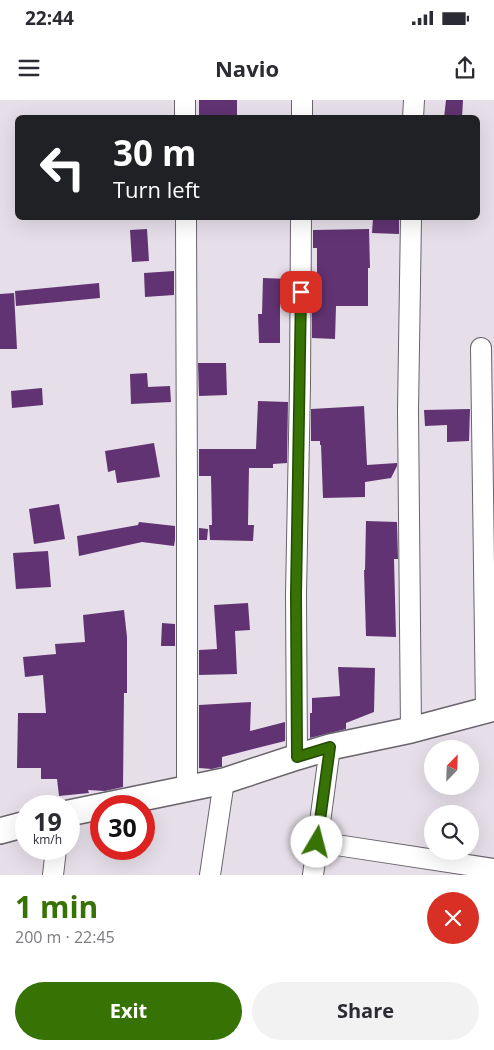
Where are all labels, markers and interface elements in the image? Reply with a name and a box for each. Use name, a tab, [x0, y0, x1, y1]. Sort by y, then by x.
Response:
text: 22:44	[25, 5, 74, 31]
text: Navio	[215, 53, 279, 83]
icon: menu	[15, 54, 43, 82]
icon: share	[451, 54, 479, 82]
text: 30 m	[113, 129, 196, 176]
icon: left	[30, 135, 95, 200]
text: Turn left	[113, 174, 200, 204]
pin	[280, 271, 322, 313]
icon: arrive	[287, 278, 315, 306]
north arrow	[424, 740, 479, 795]
map controls	[424, 740, 479, 860]
speed limit sign: 30	[90, 795, 155, 860]
text: 19	[33, 804, 62, 838]
button: search	[424, 805, 479, 860]
position arrow	[290, 815, 342, 867]
text: km/h	[33, 831, 62, 848]
text: 1 min	[15, 886, 98, 927]
button: close	[427, 892, 479, 944]
text: 200 m · 22:45	[15, 926, 115, 948]
button: Exit	[15, 982, 242, 1040]
button: Share	[252, 982, 479, 1040]

